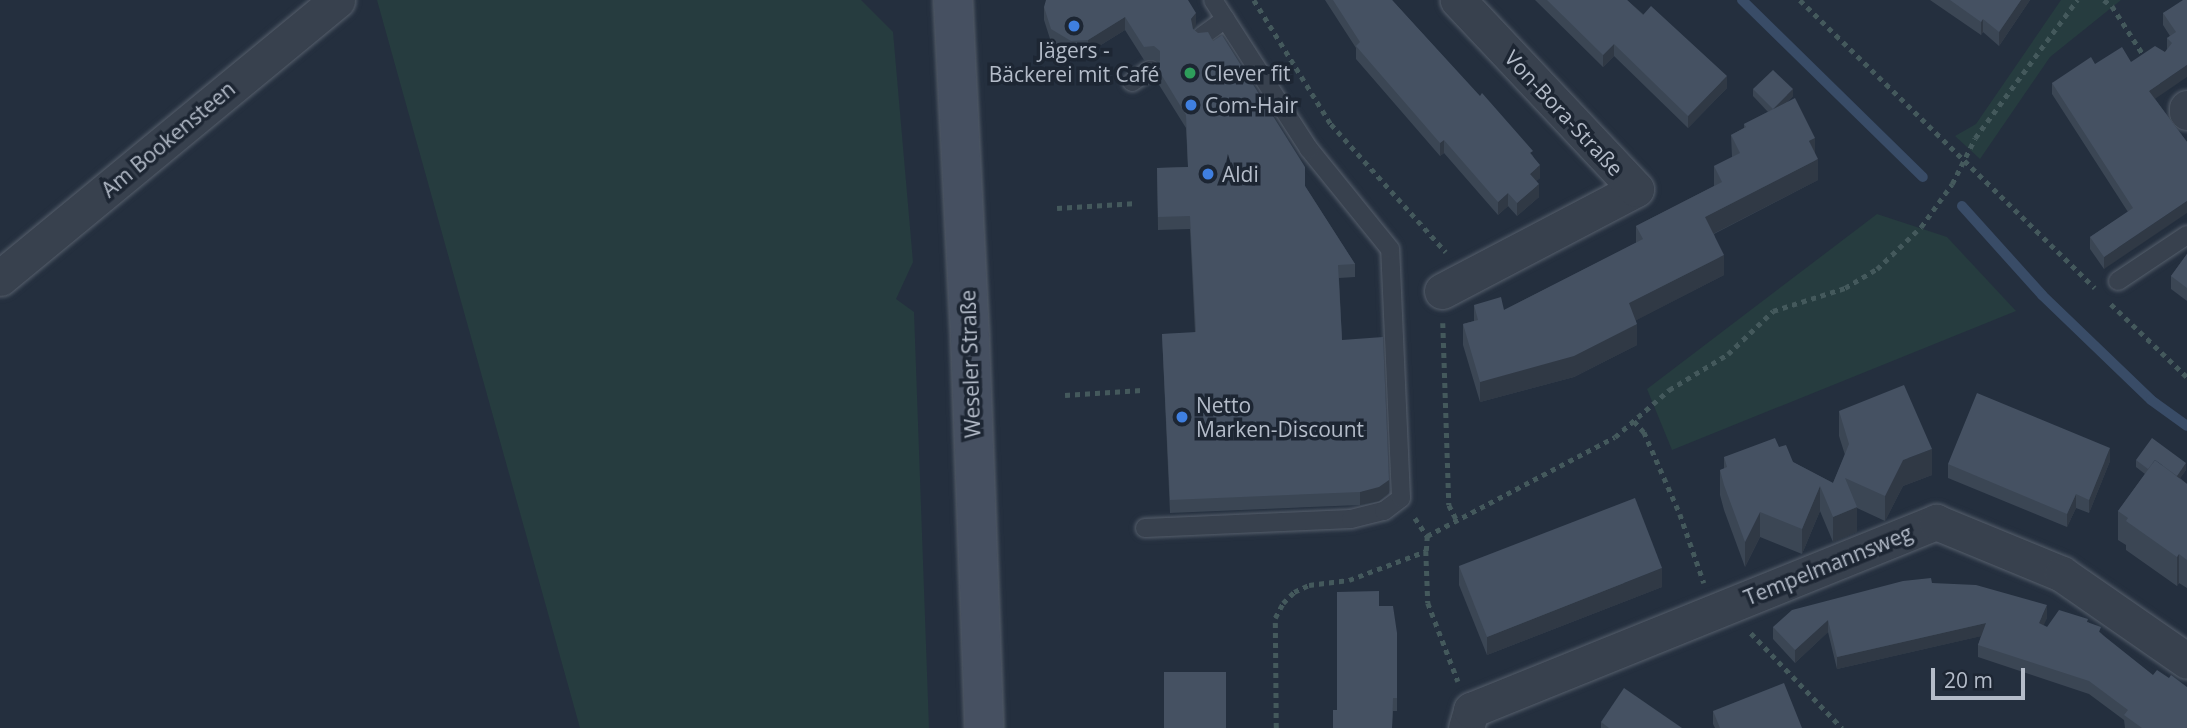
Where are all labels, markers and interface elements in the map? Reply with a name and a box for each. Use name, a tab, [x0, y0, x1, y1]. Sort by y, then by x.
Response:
marker: Jägers - Bäckerei mit Café	[1066, 18, 1082, 34]
place label: Jägers - Bäckerei mit Café	[989, 37, 1159, 87]
street label: Von-Bora-Straße	[1500, 45, 1628, 181]
place label: Clever fit	[1204, 60, 1290, 86]
marker: Clever fit	[1182, 65, 1198, 81]
street label: Am Bookensteen	[96, 76, 240, 202]
place label: Com-Hair	[1205, 92, 1298, 118]
marker: Com-Hair	[1183, 97, 1199, 113]
place label: Aldi	[1222, 161, 1259, 187]
marker: Aldi	[1200, 166, 1216, 182]
street label: Weseler Straße	[955, 289, 985, 439]
place label: Netto Marken-Discount	[1196, 392, 1364, 442]
marker: Netto Marken-Discount	[1174, 409, 1190, 425]
street label: Tempelmannsweg	[1740, 520, 1916, 610]
scale bar	[1935, 654, 2030, 698]
text: 20 m	[1944, 666, 1993, 694]

